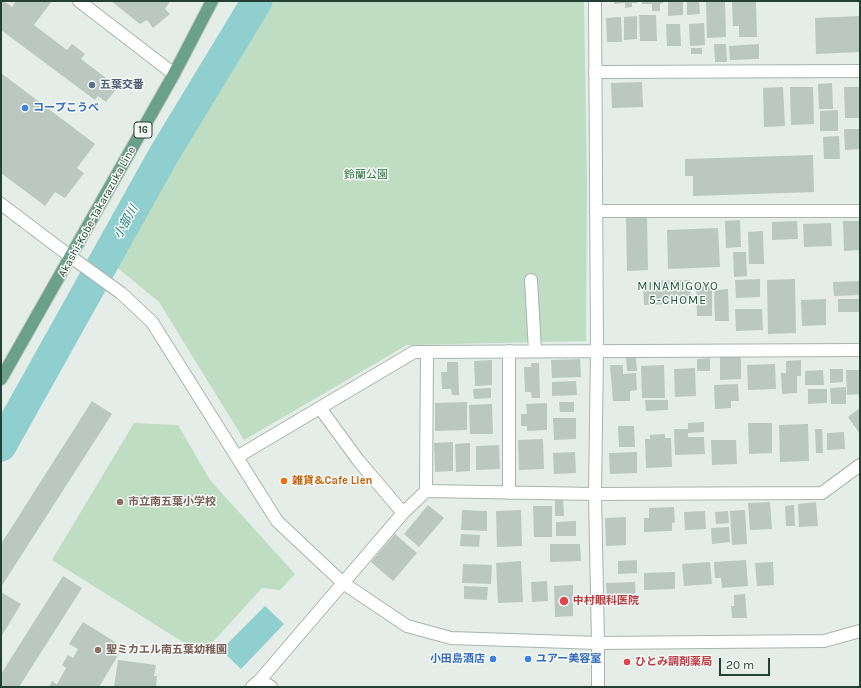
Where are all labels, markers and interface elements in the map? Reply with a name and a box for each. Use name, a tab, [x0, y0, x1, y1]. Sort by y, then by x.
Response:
place label: 五葉交番	[100, 78, 144, 92]
marker: 五葉交番	[87, 80, 97, 90]
place label: コープこうべ	[33, 101, 99, 115]
marker: コープこうべ	[20, 103, 30, 113]
road number: 16	[134, 122, 152, 138]
street label: Akashi-Kobe-Takarazuka Line	[56, 144, 138, 280]
park label: 鈴蘭公園	[344, 168, 388, 182]
water label: 小部川	[111, 203, 141, 241]
district label: MINAMIGOYO 5-CHOME	[637, 280, 719, 308]
place label: 雑貨&Cafe Lien	[292, 474, 372, 488]
marker: 雑貨&Cafe Lien	[279, 476, 289, 486]
place label: 市立南五葉小学校	[128, 495, 216, 509]
marker: 市立南五葉小学校	[115, 497, 125, 507]
place label: 中村眼科医院	[573, 594, 639, 608]
marker: 中村眼科医院	[558, 595, 570, 607]
place label: 聖ミカエル南五葉幼稚園	[106, 643, 227, 657]
marker: 聖ミカエル南五葉幼稚園	[93, 645, 103, 655]
scale bar	[721, 650, 772, 676]
place label: 小田島酒店	[430, 652, 485, 666]
place label: ユアー美容室	[536, 652, 601, 666]
marker: 小田島酒店	[488, 654, 498, 664]
marker: ユアー美容室	[523, 654, 533, 664]
place label: ひとみ調剤薬局	[635, 655, 712, 669]
marker: ひとみ調剤薬局	[622, 657, 632, 667]
text: 20 m	[726, 658, 754, 672]

